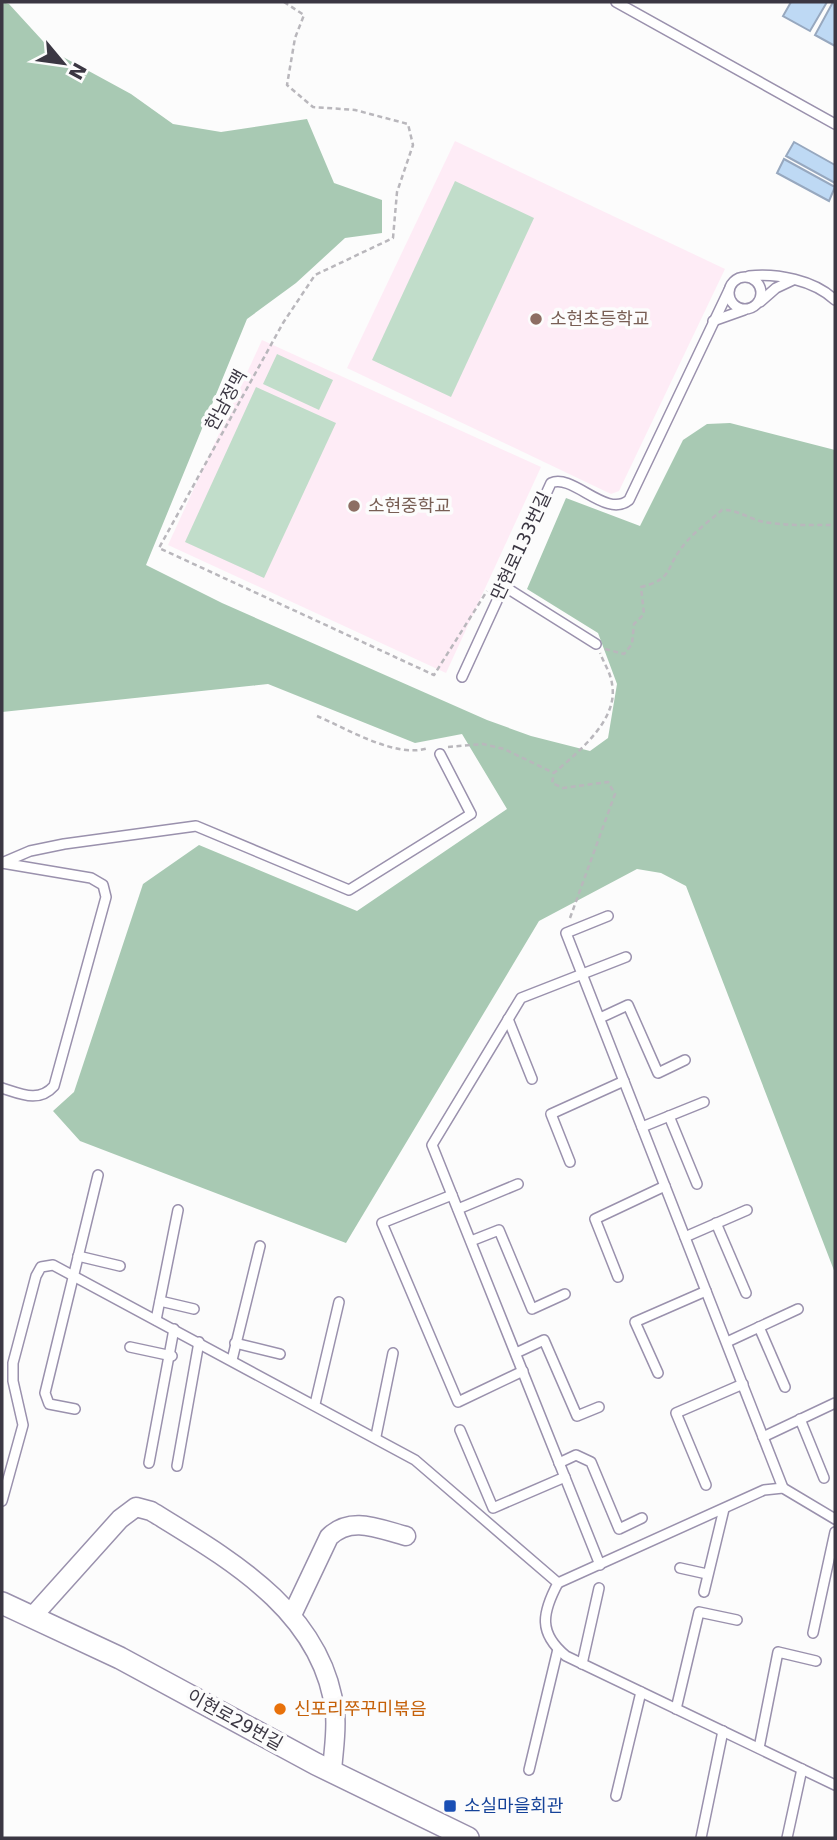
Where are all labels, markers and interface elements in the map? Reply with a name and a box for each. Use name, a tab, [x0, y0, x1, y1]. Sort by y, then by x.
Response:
north arrow	[28, 28, 98, 98]
text: N	[64, 59, 91, 84]
place label: 소현초등학교	[550, 308, 649, 329]
marker: 소현초등학교	[528, 311, 544, 327]
street label: 한남정맥	[200, 366, 251, 434]
street label: 만현로133번길	[486, 488, 555, 603]
place label: 소현중학교	[368, 495, 451, 516]
marker: 소현중학교	[346, 498, 362, 514]
street label: 이현로29번길	[184, 1685, 287, 1754]
place label: 신포리쭈꾸미볶음	[294, 1698, 426, 1719]
marker: 신포리쭈꾸미볶음	[272, 1701, 288, 1717]
place label: 소실마을회관	[464, 1795, 564, 1816]
marker: 소실마을회관	[442, 1798, 458, 1814]

